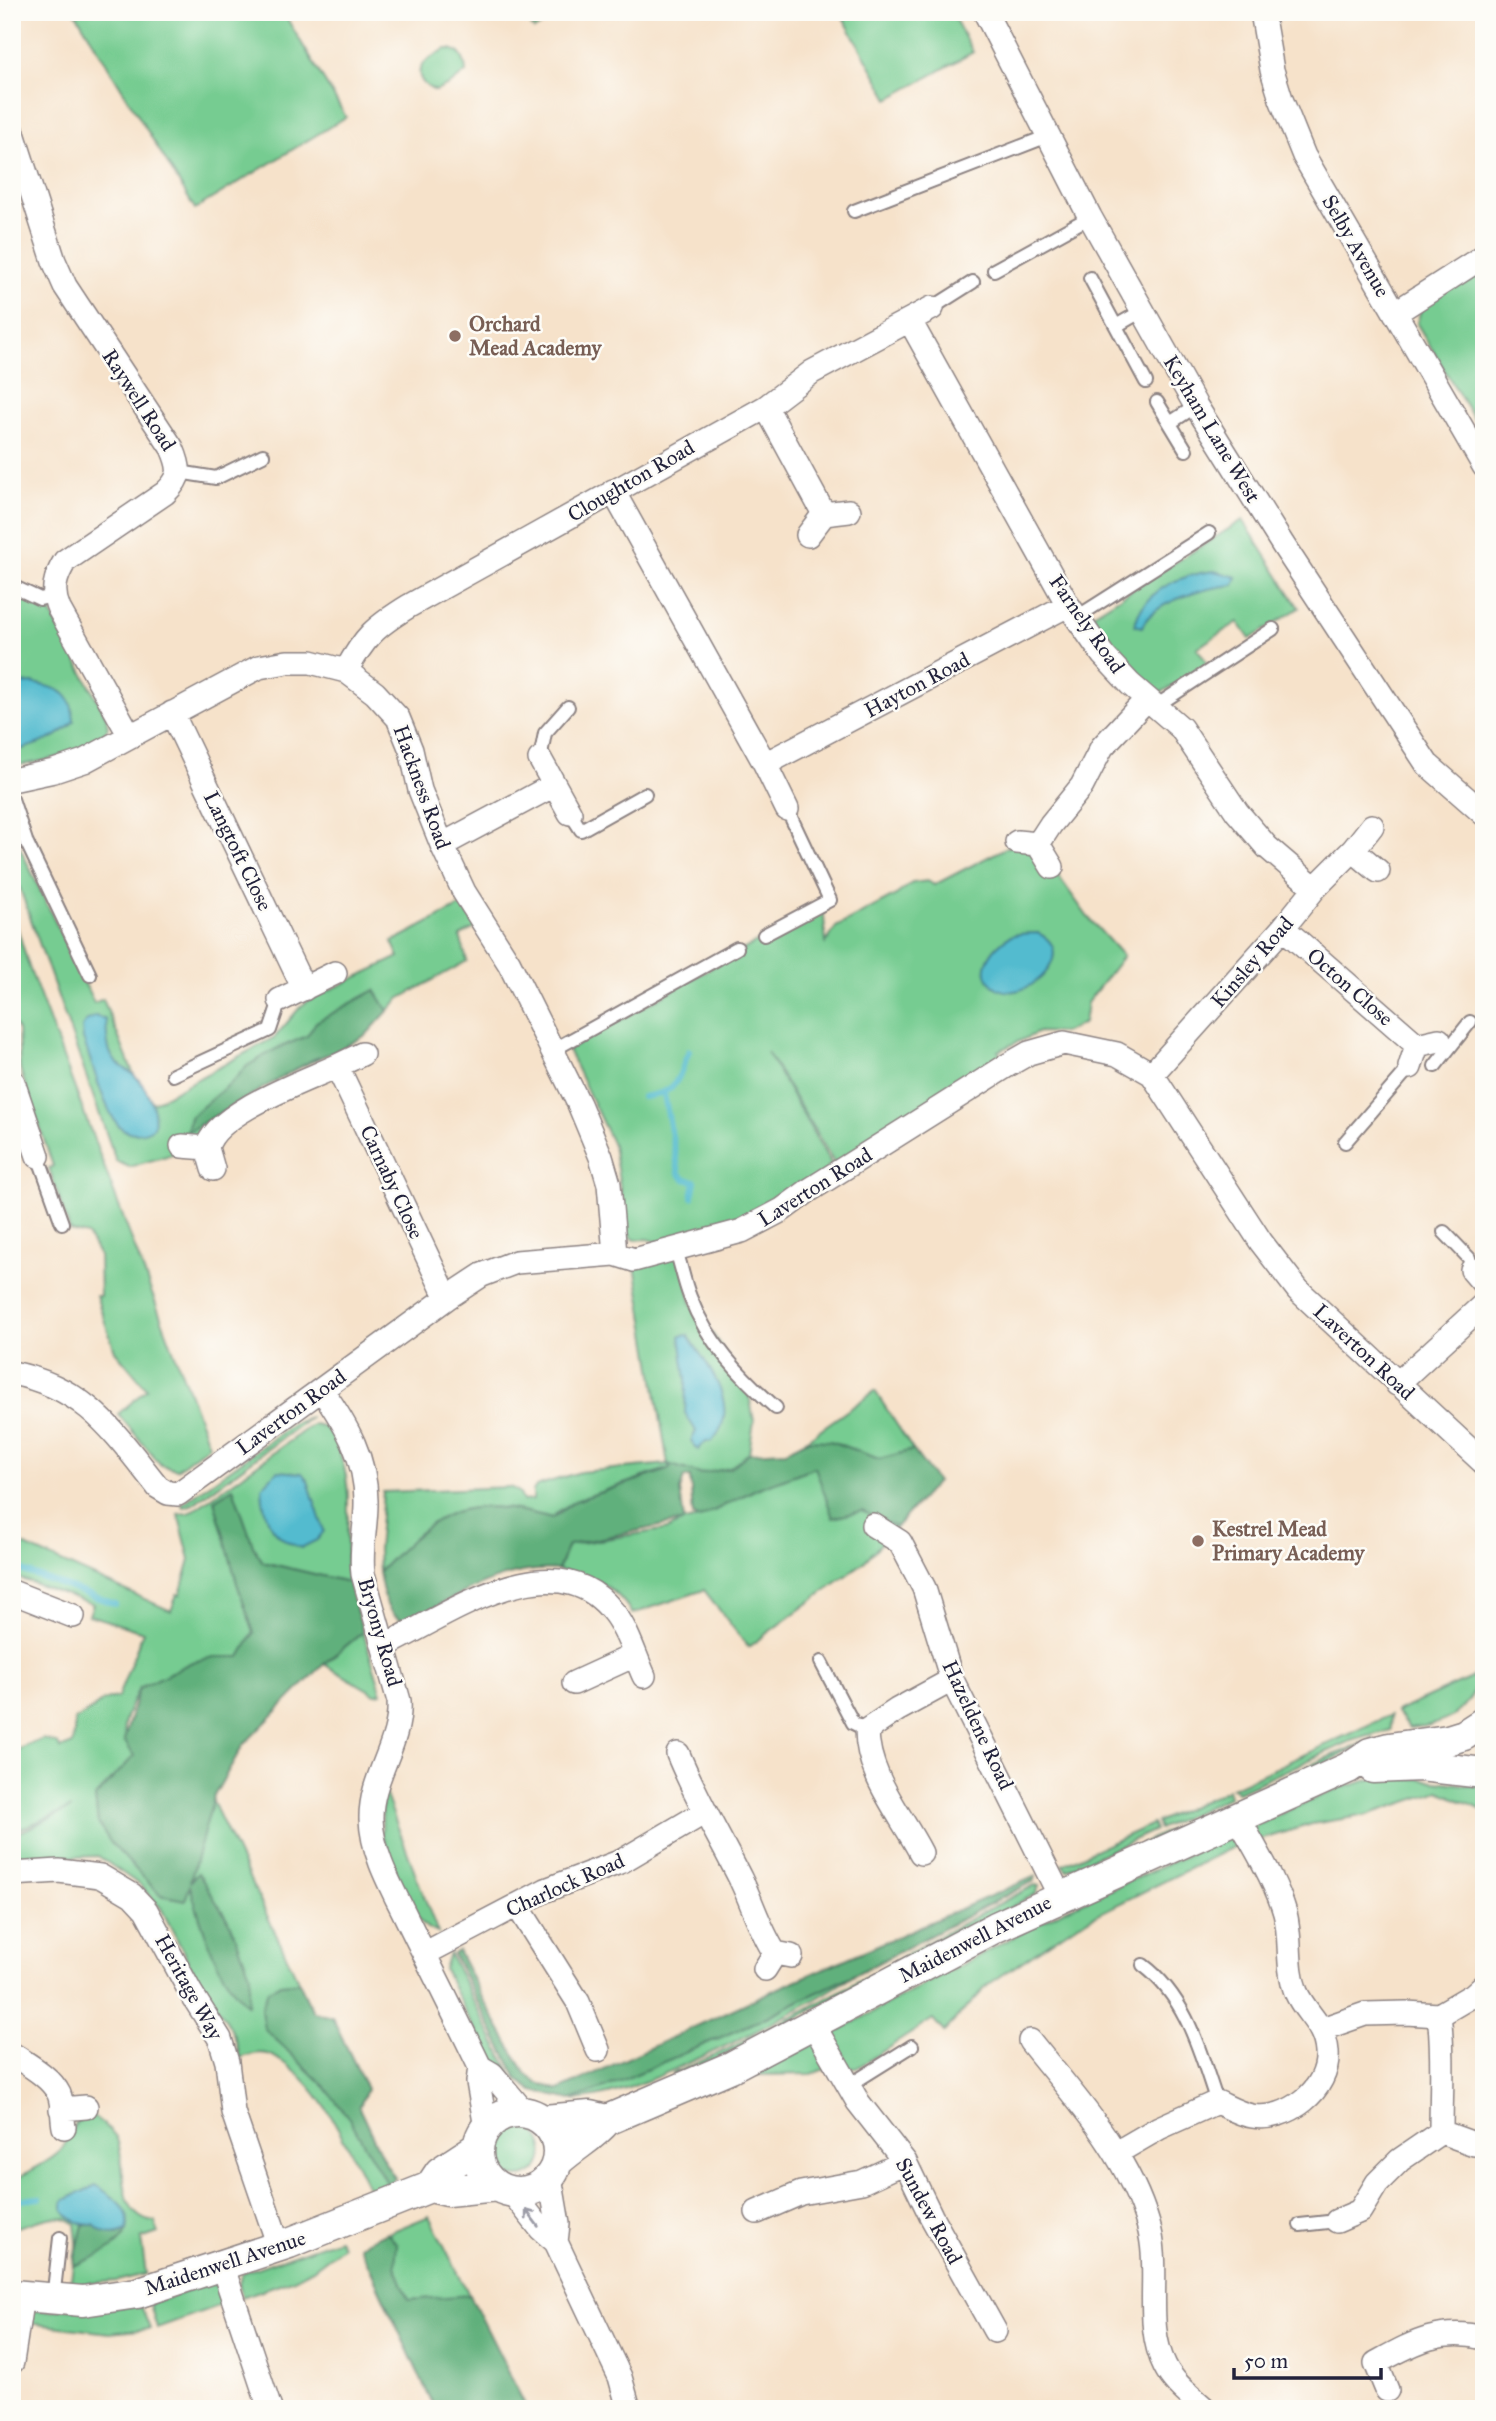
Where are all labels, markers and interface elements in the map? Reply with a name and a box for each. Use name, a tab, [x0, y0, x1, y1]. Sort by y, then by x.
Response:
street label: Selby Avenue	[1316, 190, 1396, 302]
place label: Orchard Mead Academy	[469, 311, 602, 361]
marker: Orchard Mead Academy	[447, 328, 463, 344]
street label: Raywell Road	[96, 344, 182, 456]
street label: Keyham Lane West	[1158, 350, 1267, 508]
street label: Cloughton Road	[563, 434, 699, 528]
street label: Farnely Road	[1044, 570, 1131, 679]
street label: Hayton Road	[860, 646, 974, 724]
street label: Hackness Road	[387, 721, 457, 853]
street label: Langtoft Close	[198, 787, 278, 915]
street label: Kinsley Road	[1205, 910, 1299, 1013]
street label: Octon Close	[1301, 942, 1399, 1032]
street label: Carnaby Close	[354, 1121, 430, 1243]
street label: Laverton Road	[753, 1141, 877, 1232]
street label: Laverton Road	[1308, 1298, 1421, 1406]
street label: Laverton Road	[231, 1363, 351, 1461]
place label: Kestrel Mead Primary Academy	[1212, 1516, 1366, 1566]
marker: Kestrel Mead Primary Academy	[1190, 1533, 1206, 1549]
street label: Bryony Road	[352, 1574, 408, 1690]
street label: Hazeldene Road	[937, 1656, 1020, 1794]
street label: Charlock Road	[502, 1847, 629, 1923]
street label: Maidenwell Avenue	[894, 1889, 1056, 1989]
street label: Heritage Way	[149, 1930, 229, 2045]
street label: Sundew Road	[890, 2153, 968, 2269]
one-way arrow	[525, 2209, 540, 2228]
street label: Maidenwell Avenue	[141, 2225, 309, 2301]
scale bar	[1234, 2337, 1380, 2381]
text: 50 m	[1244, 2348, 1289, 2374]

